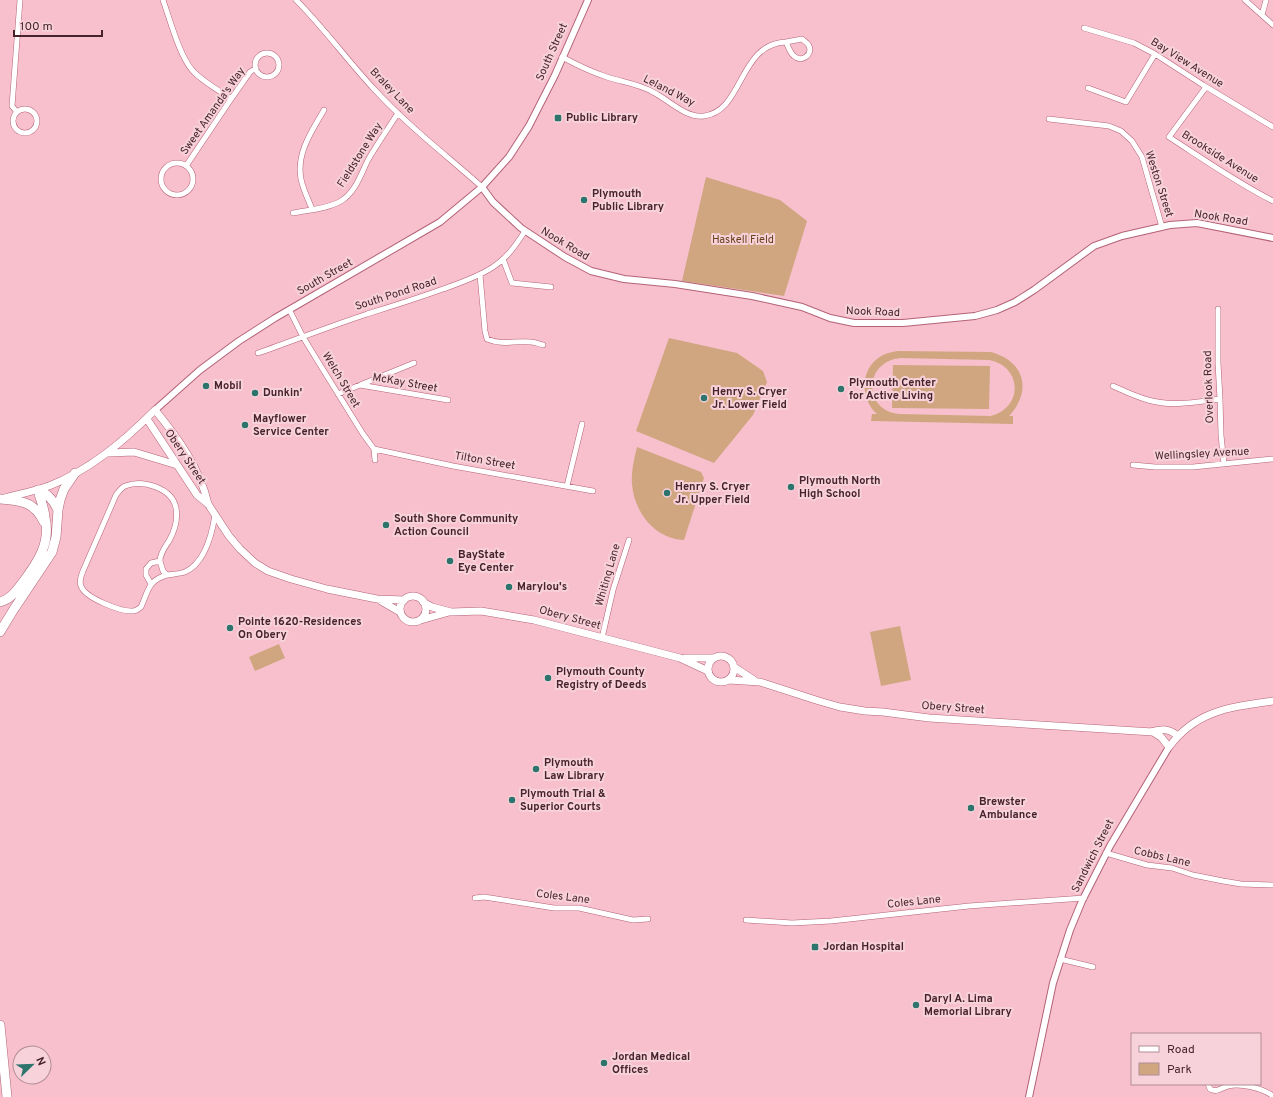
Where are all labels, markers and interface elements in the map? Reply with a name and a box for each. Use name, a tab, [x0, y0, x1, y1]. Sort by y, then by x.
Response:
scale bar	[14, 12, 102, 38]
text: 100 m	[20, 19, 53, 35]
street label: South Street	[533, 21, 571, 83]
street label: Bay View Avenue	[1148, 35, 1226, 91]
street label: Sweet Amanda's Way	[178, 64, 249, 157]
street label: Braley Lane	[367, 65, 417, 117]
street label: Leland Way	[641, 72, 697, 110]
place label: Public Library	[566, 111, 638, 125]
marker: Public Library	[553, 113, 563, 123]
street label: Fieldstone Way	[334, 120, 386, 190]
street label: Brookside Avenue	[1179, 128, 1261, 186]
street label: Weston Street	[1142, 149, 1176, 219]
place label: Plymouth Public Library	[592, 187, 664, 214]
marker: Plymouth Public Library	[579, 195, 589, 205]
street label: Nook Road	[1193, 207, 1249, 229]
street label: Nook Road	[538, 224, 592, 264]
park label: Haskell Field	[712, 233, 774, 247]
street label: South Street	[295, 256, 355, 298]
street label: South Pond Road	[353, 274, 439, 314]
street label: Nook Road	[846, 304, 900, 320]
street label: Welch Street	[319, 350, 363, 410]
street label: Overlook Road	[1201, 350, 1217, 424]
street label: McKay Street	[371, 370, 439, 396]
place label: Plymouth Center for Active Living	[849, 376, 936, 403]
place label: Mobil	[214, 379, 242, 393]
marker: Mobil	[201, 381, 211, 391]
marker: Plymouth Center for Active Living	[836, 384, 846, 394]
place label: Henry S. Cryer Jr. Lower Field	[712, 385, 787, 412]
place label: Dunkin'	[263, 386, 303, 400]
marker: Dunkin'	[250, 388, 260, 398]
marker: Henry S. Cryer Jr. Lower Field	[699, 393, 709, 403]
place label: Mayflower Service Center	[253, 412, 329, 439]
marker: Mayflower Service Center	[240, 420, 250, 430]
street label: Obery Street	[161, 427, 209, 487]
street label: Wellingsley Avenue	[1154, 445, 1250, 463]
street label: Tilton Street	[454, 449, 516, 473]
place label: Plymouth North High School	[799, 474, 881, 501]
place label: Henry S. Cryer Jr. Upper Field	[675, 480, 750, 507]
marker: Plymouth North High School	[786, 482, 796, 492]
marker: Henry S. Cryer Jr. Upper Field	[662, 488, 672, 498]
place label: South Shore Community Action Council	[394, 512, 518, 539]
marker: South Shore Community Action Council	[381, 520, 391, 530]
street label: Whiting Lane	[592, 542, 624, 608]
place label: BayState Eye Center	[458, 548, 514, 575]
marker: BayState Eye Center	[445, 556, 455, 566]
place label: Marylou's	[517, 580, 567, 594]
marker: Marylou's	[504, 582, 514, 592]
street label: Obery Street	[538, 603, 602, 633]
place label: Pointe 1620-Residences On Obery	[238, 615, 362, 642]
marker: Pointe 1620-Residences On Obery	[225, 623, 235, 633]
place label: Plymouth County Registry of Deeds	[556, 665, 647, 692]
marker: Plymouth County Registry of Deeds	[543, 673, 553, 683]
street label: Obery Street	[921, 699, 985, 717]
place label: Plymouth Law Library	[544, 756, 604, 783]
marker: Plymouth Law Library	[531, 764, 541, 774]
place label: Plymouth Trial & Superior Courts	[520, 787, 606, 814]
marker: Plymouth Trial & Superior Courts	[507, 795, 517, 805]
place label: Brewster Ambulance	[979, 795, 1037, 822]
marker: Brewster Ambulance	[966, 803, 976, 813]
street label: Sandwich Street	[1069, 817, 1117, 895]
street label: Cobbs Lane	[1132, 844, 1192, 870]
street label: Coles Lane	[535, 887, 591, 907]
street label: Coles Lane	[886, 892, 942, 912]
place label: Jordan Hospital	[823, 940, 904, 954]
marker: Jordan Hospital	[810, 942, 820, 952]
place label: Daryl A. Lima Memorial Library	[924, 992, 1012, 1019]
marker: Daryl A. Lima Memorial Library	[911, 1000, 921, 1010]
legend	[1131, 1033, 1261, 1085]
text: Road	[1167, 1042, 1195, 1058]
north arrow	[12, 1045, 52, 1085]
place label: Jordan Medical Offices	[612, 1050, 690, 1077]
text: N	[32, 1055, 48, 1068]
marker: Jordan Medical Offices	[599, 1058, 609, 1068]
text: Park	[1167, 1062, 1192, 1078]

